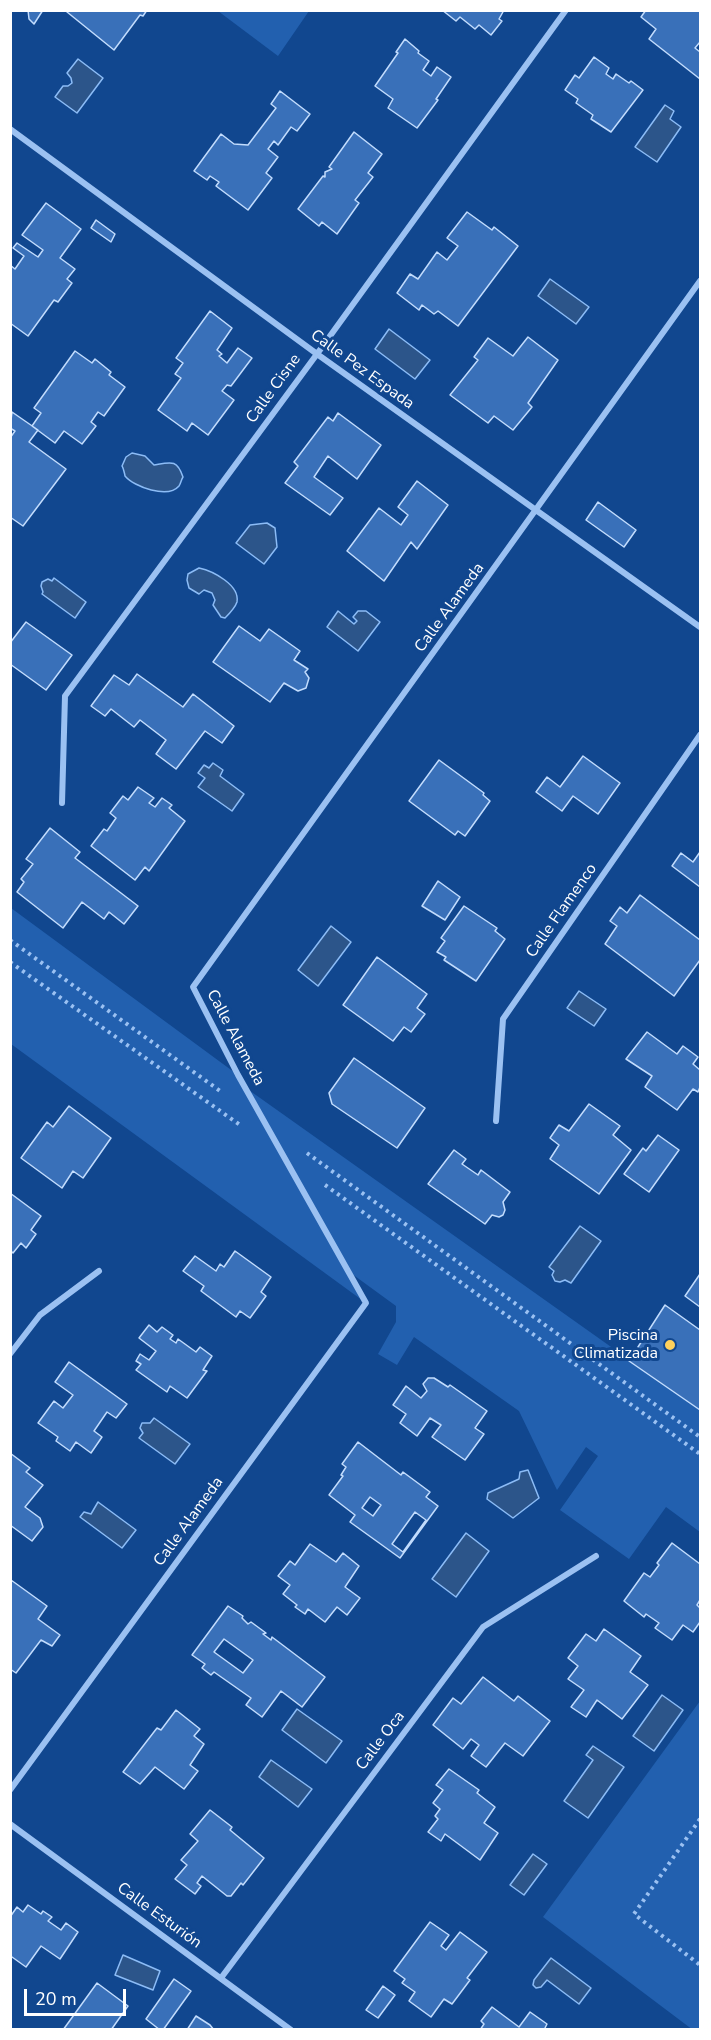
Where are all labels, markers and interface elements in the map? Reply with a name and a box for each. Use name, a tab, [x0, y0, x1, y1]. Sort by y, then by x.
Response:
street label: Calle Pez Espada	[306, 326, 418, 414]
street label: Calle Cisne	[242, 351, 306, 427]
street label: Calle Alameda	[411, 560, 489, 656]
street label: Calle Flamenco	[522, 860, 602, 962]
street label: Calle Alameda	[202, 987, 268, 1089]
place label: Piscina Climatizada	[574, 1326, 658, 1364]
marker: Piscina Climatizada	[663, 1338, 677, 1352]
street label: Calle Alameda	[150, 1474, 228, 1570]
street label: Calle Oca	[353, 1708, 409, 1774]
street label: Calle Esturión	[113, 1879, 205, 1953]
scale bar	[27, 1977, 129, 2015]
text: 20 m	[35, 1987, 77, 2011]

